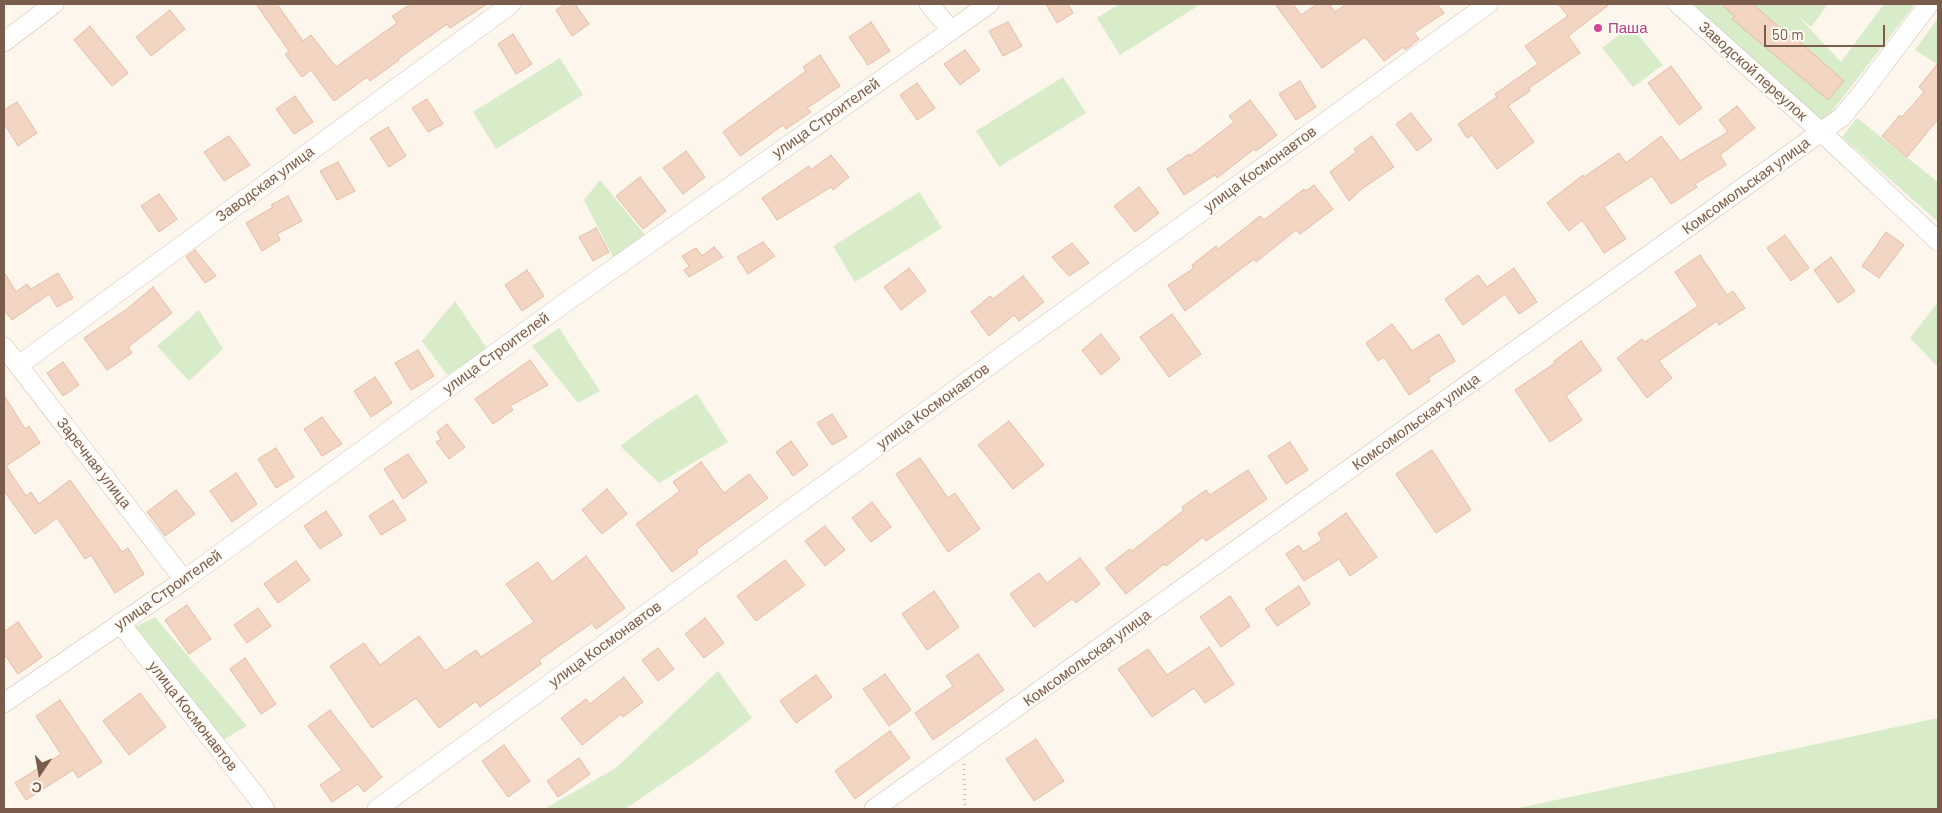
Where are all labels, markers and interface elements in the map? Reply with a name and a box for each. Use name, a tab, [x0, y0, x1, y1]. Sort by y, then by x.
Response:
scale bar	[1767, 15, 1888, 47]
street label: Заводской переулок	[1695, 18, 1811, 124]
place label: Паша	[1608, 19, 1647, 37]
marker: Паша	[1592, 22, 1604, 34]
text: 50 m	[1772, 25, 1804, 43]
street label: улица Строителей	[769, 74, 883, 162]
street label: улица Космонавтов	[1200, 122, 1320, 216]
street label: Комсомольская улица	[1679, 134, 1813, 238]
street label: Заводская улица	[212, 142, 318, 226]
street label: улица Строителей	[439, 308, 553, 398]
street label: улица Космонавтов	[873, 359, 993, 453]
street label: Комсомольская улица	[1349, 370, 1483, 474]
street label: Заречная улица	[53, 414, 135, 512]
street label: улица Строителей	[111, 546, 225, 634]
street label: улица Космонавтов	[545, 597, 665, 691]
street label: Комсомольская улица	[1020, 606, 1154, 710]
street label: улица Космонавтов	[144, 657, 242, 775]
north arrow	[15, 748, 65, 798]
text: С	[30, 779, 43, 798]

